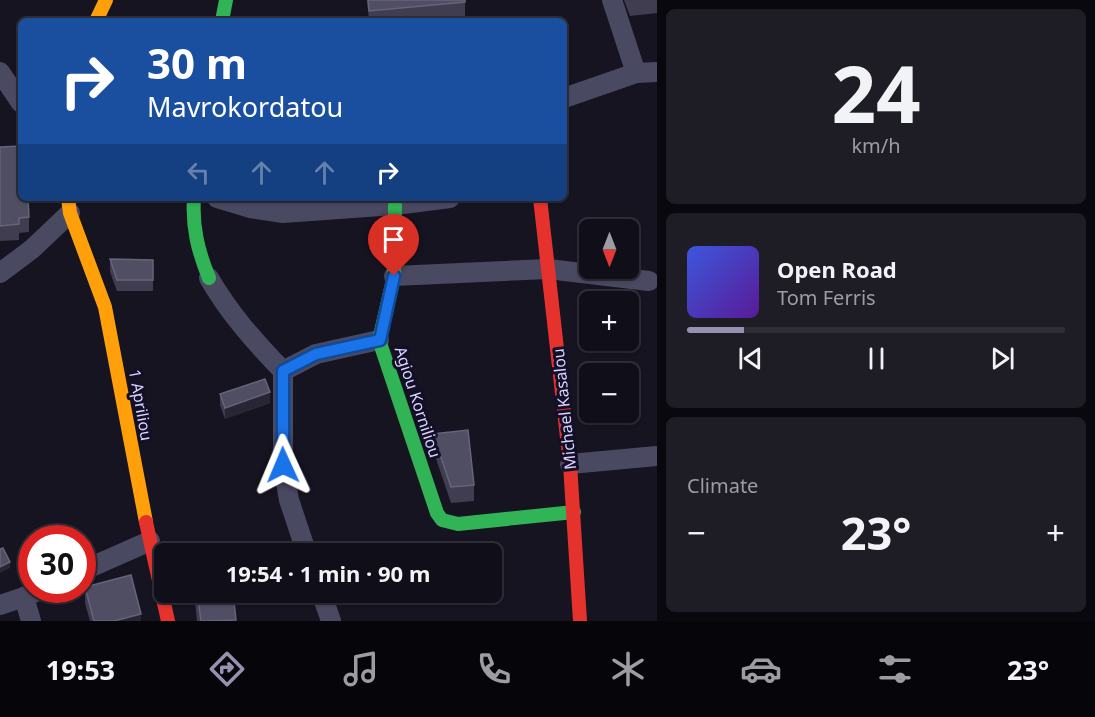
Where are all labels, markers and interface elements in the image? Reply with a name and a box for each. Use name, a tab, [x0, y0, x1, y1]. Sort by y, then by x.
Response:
text: 30 m	[147, 34, 247, 91]
text: 24	[831, 40, 921, 146]
icon: right	[48, 42, 126, 120]
text: Mavrokordatou	[147, 88, 343, 125]
text: km/h	[851, 132, 901, 159]
icon: left	[182, 156, 215, 189]
icon: ahead	[245, 156, 278, 189]
icon: ahead	[308, 156, 341, 189]
icon: right	[371, 156, 404, 189]
pin	[368, 214, 419, 276]
north arrow	[579, 219, 639, 279]
map controls	[579, 219, 639, 423]
icon: arrive	[377, 223, 410, 256]
text: Open Road	[777, 254, 897, 284]
text: Tom Ferris	[777, 284, 876, 311]
button: +	[579, 291, 639, 351]
icon: previous	[734, 342, 767, 375]
icon: pause	[860, 342, 893, 375]
icon: next	[986, 342, 1019, 375]
street label: Agiou Korniliou	[390, 343, 446, 461]
street label: Michael Kasalou	[547, 347, 581, 471]
button: −	[579, 363, 639, 423]
street label: 1 Apriliou	[124, 368, 158, 442]
position arrow	[251, 433, 315, 497]
text: Climate	[687, 472, 758, 499]
text: 23°	[841, 502, 911, 563]
text: −	[687, 510, 706, 555]
text: +	[1046, 510, 1065, 555]
speed limit sign: 30	[18, 525, 96, 603]
text: 19:54 · 1 min · 90 m	[226, 558, 430, 588]
icon: directions	[206, 648, 248, 690]
icon: music	[340, 648, 382, 690]
icon: phone	[473, 648, 515, 690]
icon: climate	[607, 648, 649, 690]
icon: car	[740, 648, 782, 690]
icon: filters	[874, 648, 916, 690]
text: 19:53	[46, 651, 115, 688]
text: 23°	[1007, 651, 1049, 688]

